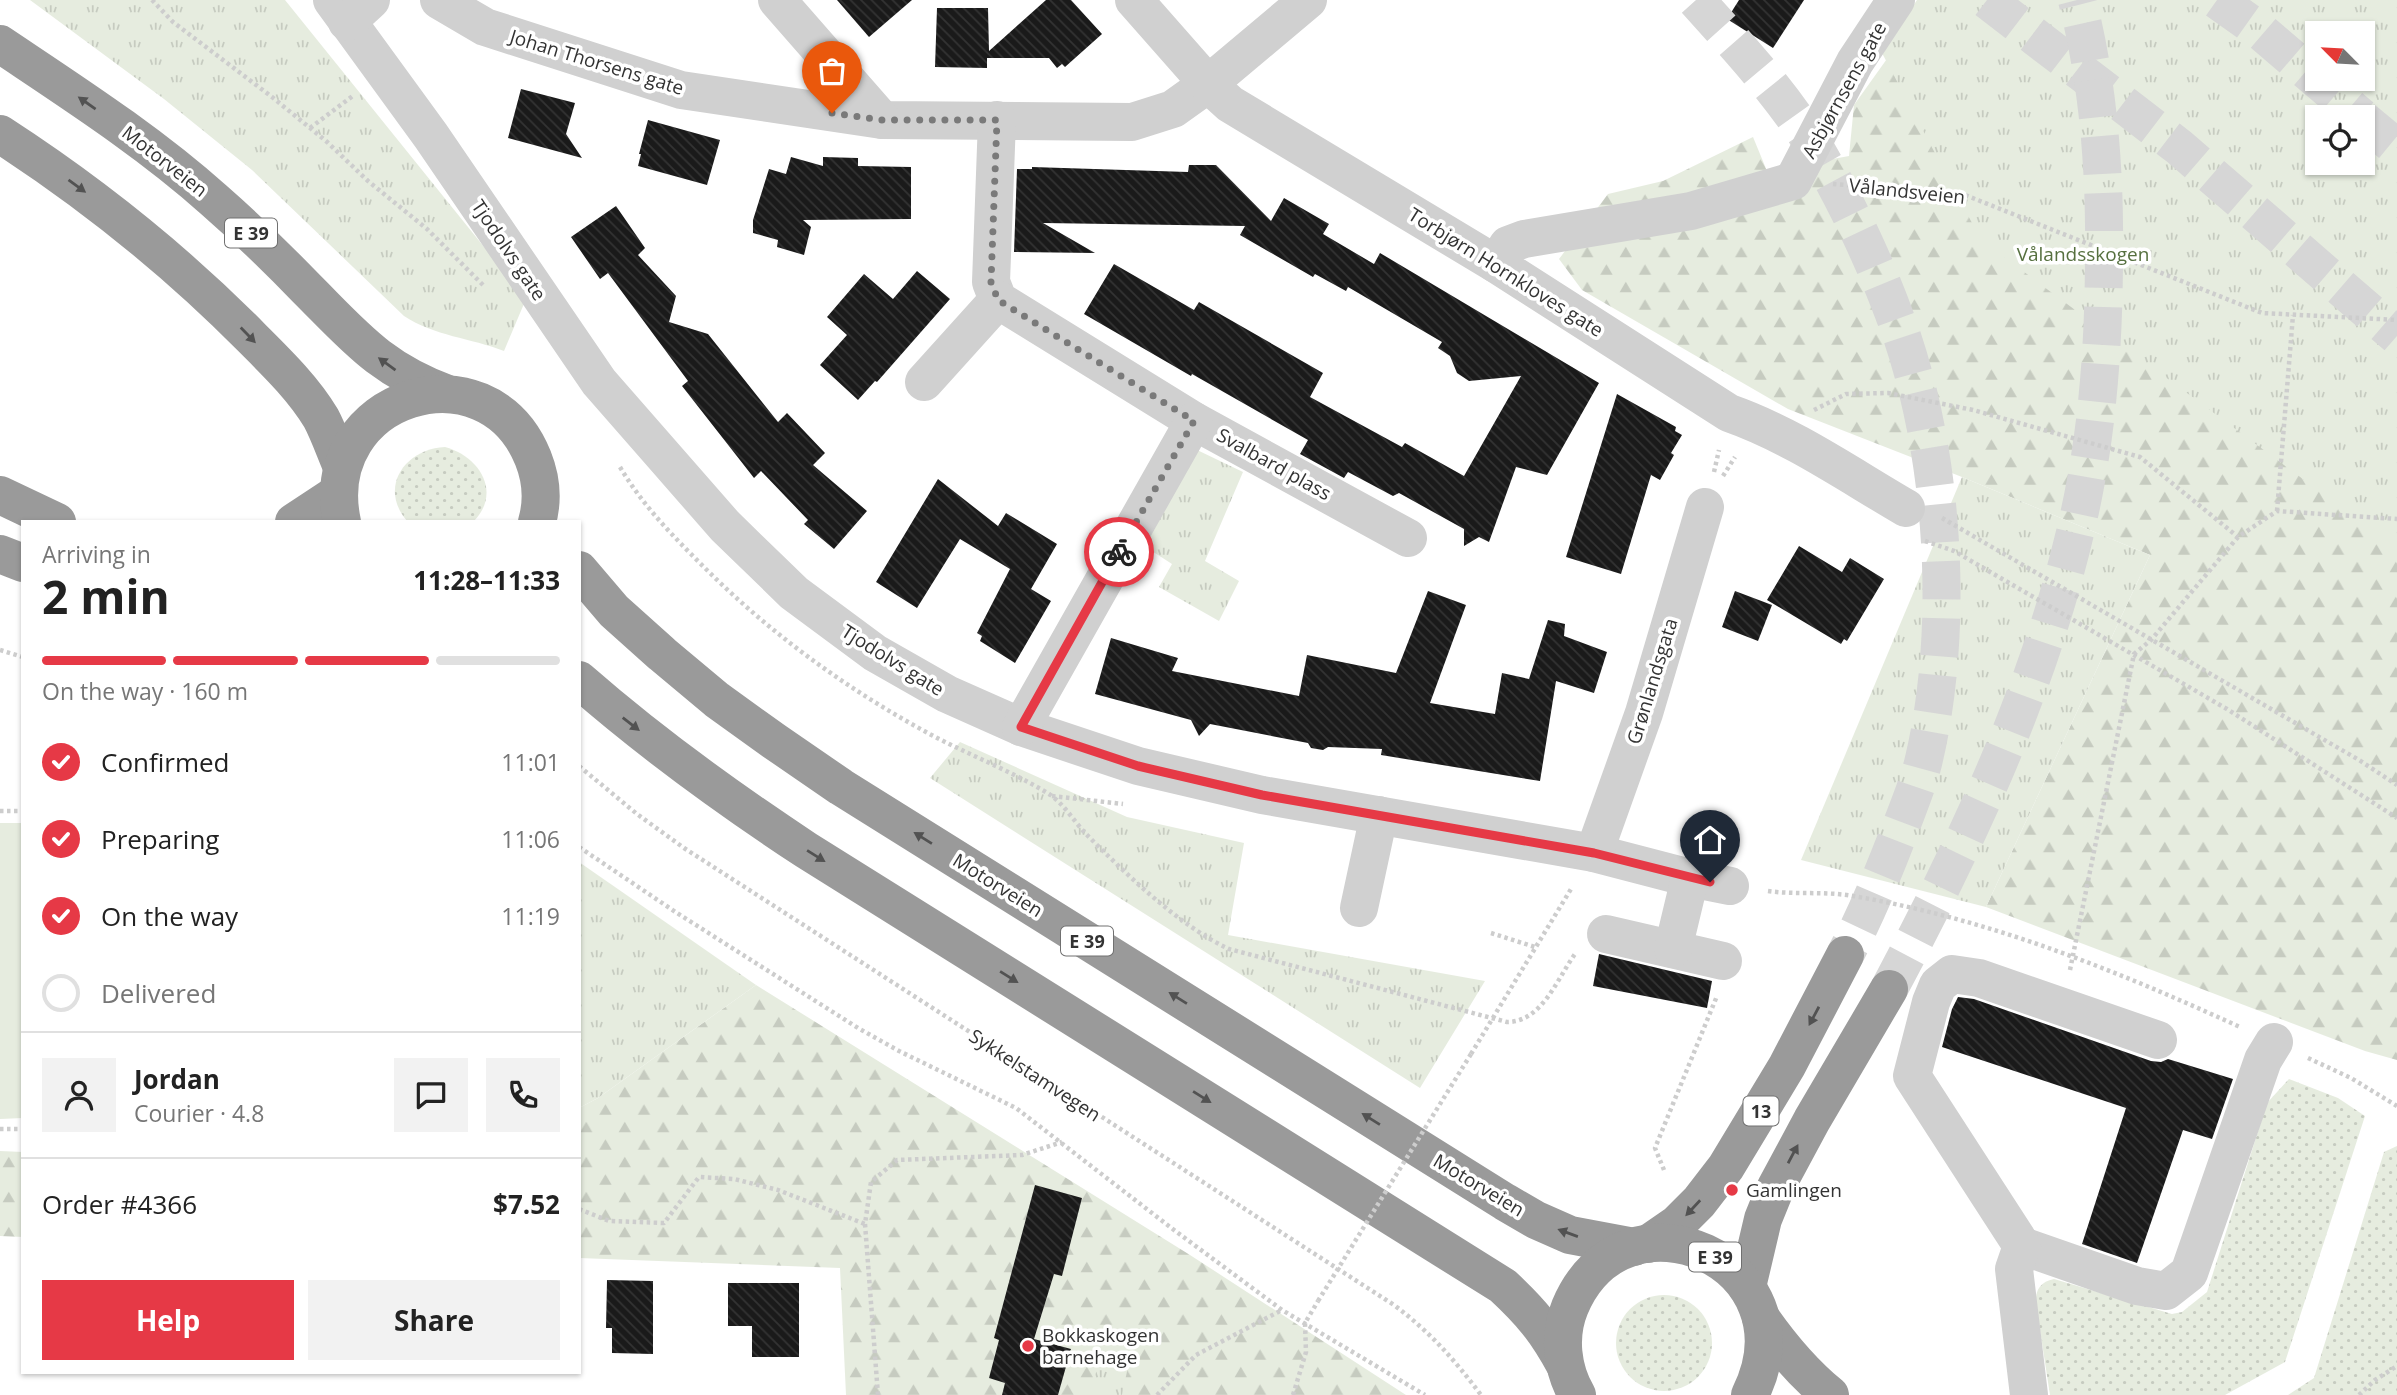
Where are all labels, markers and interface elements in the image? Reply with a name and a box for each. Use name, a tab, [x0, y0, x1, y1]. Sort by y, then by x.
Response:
street label: Asbjørnsens gate	[1796, 17, 1892, 163]
north arrow	[2305, 21, 2375, 91]
map controls	[2305, 21, 2375, 175]
street label: Johan Thorsens gate	[505, 23, 687, 101]
pin	[802, 41, 862, 113]
icon: bag	[813, 52, 851, 90]
one-way arrow	[78, 96, 96, 110]
button: locate	[2305, 105, 2375, 175]
street label: Motorveien	[117, 119, 213, 203]
street label: Vålandsveien	[1848, 172, 1966, 210]
one-way arrow	[68, 179, 86, 193]
street label: Tjodolvs gate	[466, 195, 552, 305]
street label: Torbjørn Hornkloves gate	[1404, 201, 1608, 343]
road number: E 39	[225, 218, 277, 247]
park label: Vålandsskogen	[2017, 241, 2149, 267]
one-way arrow	[240, 326, 257, 343]
one-way arrow	[378, 358, 396, 372]
street label: Svalbard plass	[1212, 422, 1336, 506]
courier	[1084, 517, 1154, 587]
icon: bike	[1100, 533, 1138, 571]
text: Arriving in	[42, 538, 151, 570]
text: 11:28–11:33	[413, 562, 560, 598]
text: 2 min	[42, 565, 170, 627]
street label: Grønlandsgata	[1620, 615, 1684, 747]
street label: Tjodolvs gate	[837, 618, 949, 702]
text: On the way · 160 m	[42, 675, 248, 707]
one-way arrow	[622, 717, 640, 731]
icon: check	[42, 743, 80, 781]
text: Confirmed	[101, 744, 229, 780]
text: 11:01	[501, 746, 560, 778]
pin	[1680, 810, 1740, 882]
icon: check	[42, 820, 80, 858]
text: Preparing	[101, 821, 219, 857]
icon: home	[1691, 821, 1729, 859]
text: 11:06	[501, 823, 560, 855]
one-way arrow	[914, 832, 933, 845]
street label: Motorveien	[948, 847, 1048, 923]
one-way arrow	[806, 850, 826, 863]
icon: check	[42, 897, 80, 935]
text: On the way	[101, 898, 238, 934]
text: 11:19	[501, 900, 560, 932]
road number: E 39	[1061, 926, 1113, 956]
one-way arrow	[999, 971, 1019, 984]
text: Delivered	[101, 975, 216, 1011]
one-way arrow	[1169, 992, 1188, 1005]
one-way arrow	[1808, 1006, 1820, 1026]
street label: Sykkelstamvegen	[964, 1023, 1106, 1127]
button: person	[42, 1058, 116, 1132]
button: chat	[394, 1058, 468, 1132]
button: phone	[486, 1058, 560, 1132]
text: Jordan	[134, 1061, 220, 1097]
one-way arrow	[1192, 1091, 1212, 1104]
road number: 13	[1744, 1096, 1778, 1126]
text: Courier · 4.8	[134, 1097, 264, 1129]
one-way arrow	[1362, 1112, 1381, 1125]
one-way arrow	[1787, 1144, 1799, 1164]
street label: Motorveien	[1429, 1148, 1529, 1222]
place label: Gamlingen	[1746, 1177, 1842, 1203]
marker: Gamlingen	[1724, 1182, 1740, 1198]
text: Order #4366	[42, 1186, 197, 1222]
text: $7.52	[493, 1186, 560, 1222]
one-way arrow	[1685, 1199, 1701, 1216]
one-way arrow	[1557, 1227, 1578, 1238]
road number: E 39	[1689, 1242, 1741, 1272]
button: Help	[42, 1280, 294, 1360]
button: Share	[308, 1280, 560, 1360]
place label: Bokkaskogen barnehage	[1042, 1322, 1159, 1370]
marker: Bokkaskogen barnehage	[1020, 1338, 1036, 1354]

